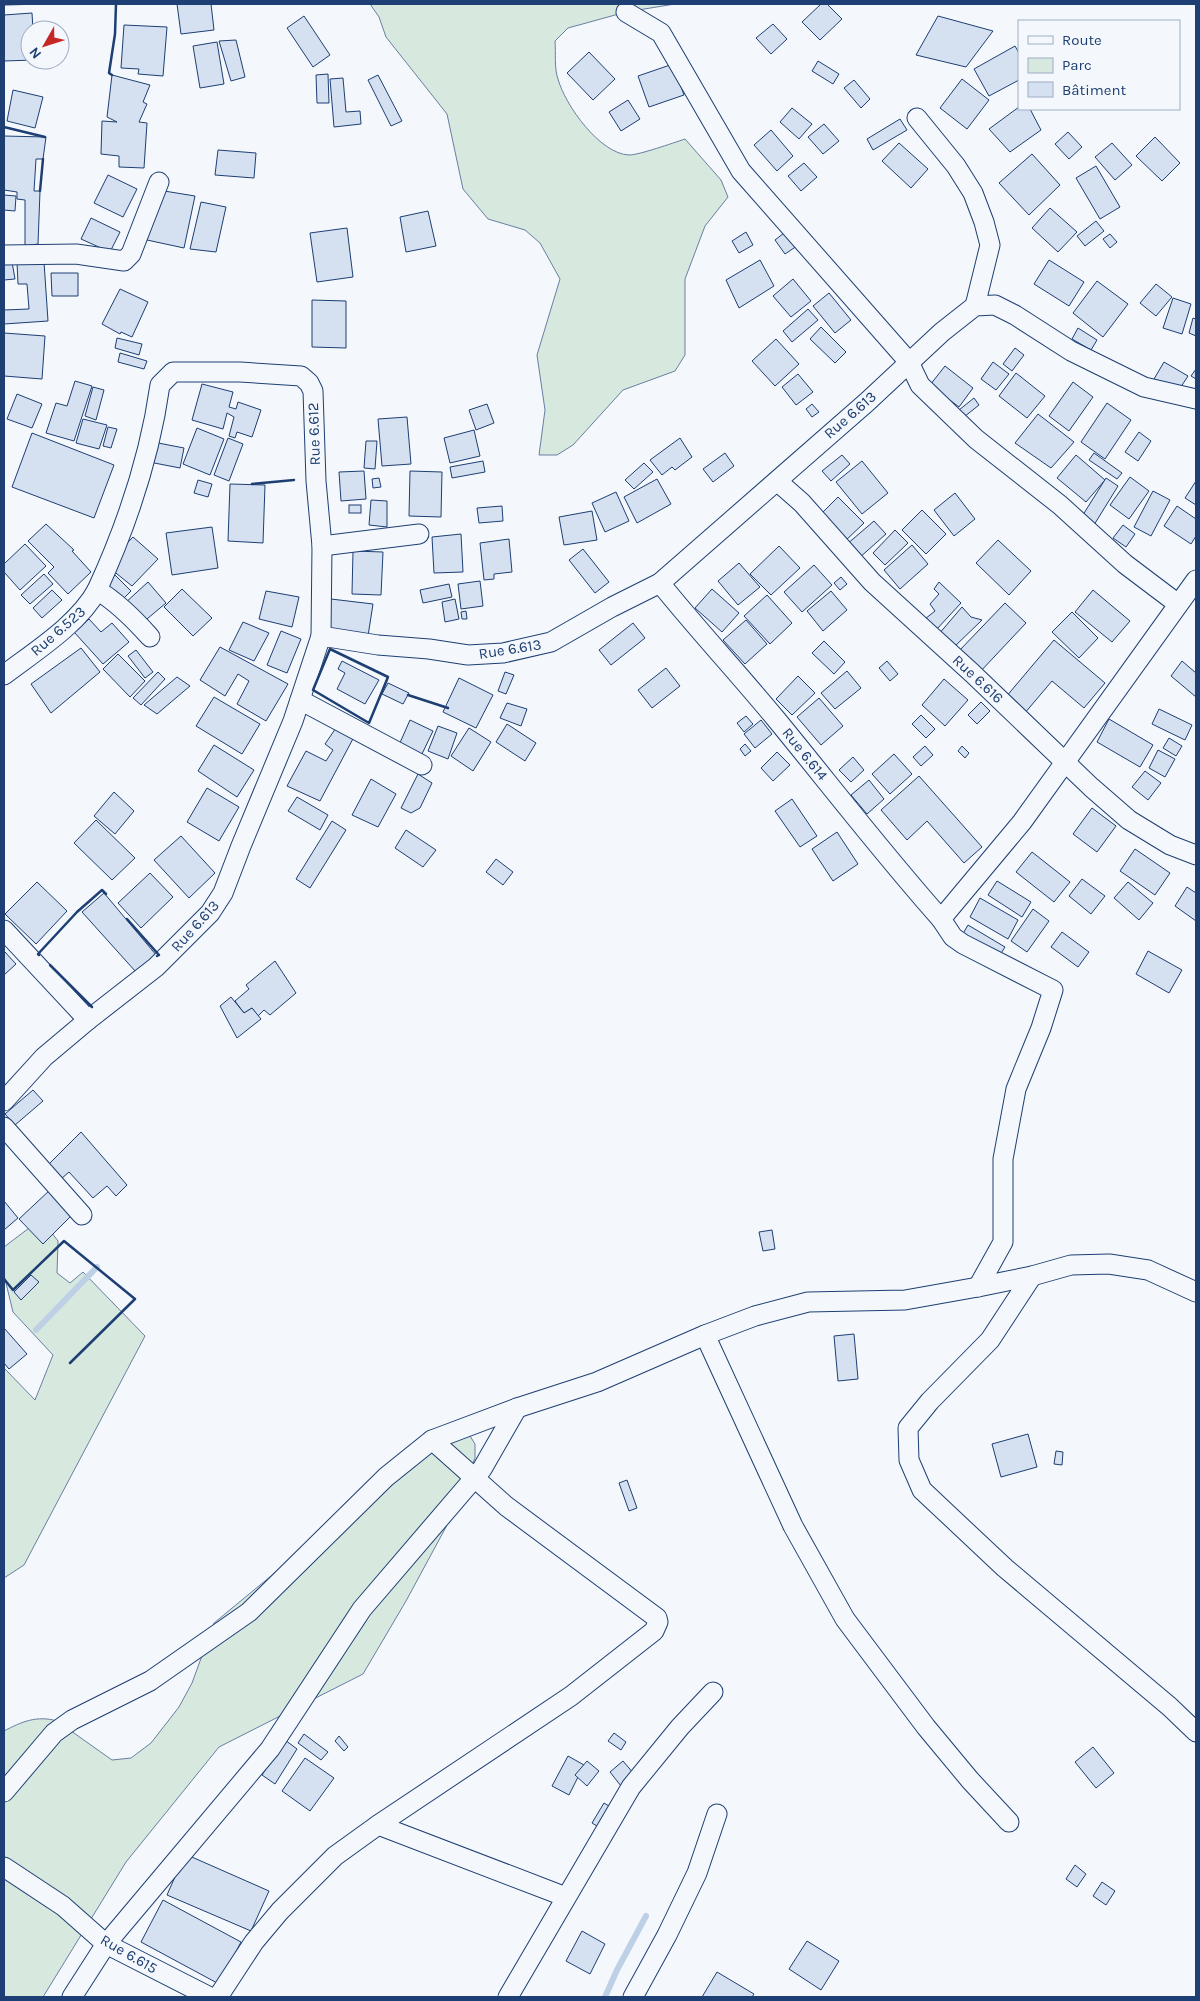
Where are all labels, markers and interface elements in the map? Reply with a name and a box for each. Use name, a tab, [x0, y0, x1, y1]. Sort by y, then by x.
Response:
north arrow	[20, 20, 70, 70]
legend	[1018, 20, 1180, 110]
text: Route	[1062, 31, 1102, 49]
text: N	[26, 44, 45, 62]
text: Parc	[1062, 56, 1092, 74]
text: Bâtiment	[1062, 81, 1126, 99]
street label: Rue 6.613	[820, 387, 880, 443]
street label: Rue 6.612	[304, 402, 324, 466]
street label: Rue 6.523	[27, 602, 89, 660]
street label: Rue 6.613	[477, 635, 543, 663]
street label: Rue 6.616	[949, 651, 1007, 707]
street label: Rue 6.614	[778, 724, 832, 785]
street label: Rue 6.613	[167, 896, 223, 956]
street label: Rue 6.615	[97, 1931, 161, 1977]

